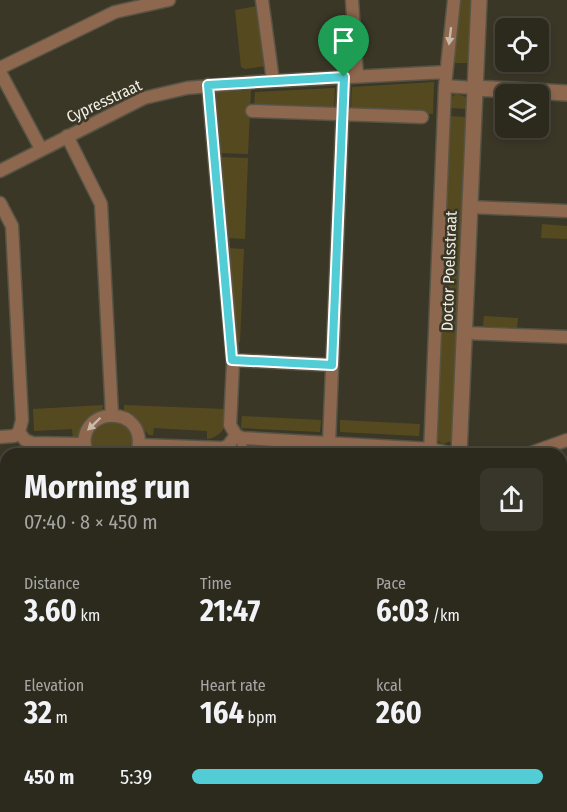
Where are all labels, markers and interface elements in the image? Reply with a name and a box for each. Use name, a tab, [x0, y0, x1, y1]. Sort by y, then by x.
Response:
pin	[318, 15, 369, 77]
map controls	[495, 18, 549, 138]
button: locate	[495, 18, 549, 72]
icon: arrive	[327, 24, 360, 57]
one-way arrow	[445, 26, 455, 45]
street label: Cypresstraat	[63, 75, 145, 127]
button: layers	[495, 84, 549, 138]
street label: Doctor Poelsstraat	[437, 210, 461, 331]
one-way arrow	[87, 417, 102, 431]
text: Morning run	[24, 467, 190, 507]
button: share	[480, 468, 543, 531]
text: 07:40 · 8 × 450 m	[24, 510, 158, 534]
text: Distance	[24, 574, 80, 593]
text: Time	[200, 574, 232, 593]
text: Pace	[376, 574, 406, 593]
text: 3.60	[24, 593, 77, 629]
text: 21:47	[200, 593, 260, 629]
text: 6:03	[376, 593, 429, 629]
text: km	[77, 606, 100, 625]
text: /km	[429, 606, 460, 625]
text: Elevation	[24, 676, 84, 695]
text: Heart rate	[200, 676, 266, 695]
text: kcal	[376, 676, 402, 695]
text: 32	[24, 695, 52, 731]
text: 164	[200, 695, 244, 731]
text: 260	[376, 695, 422, 731]
text: m	[52, 708, 68, 727]
text: bpm	[244, 708, 277, 727]
text: 450 m	[24, 765, 74, 789]
text: 5:39	[120, 765, 152, 789]

